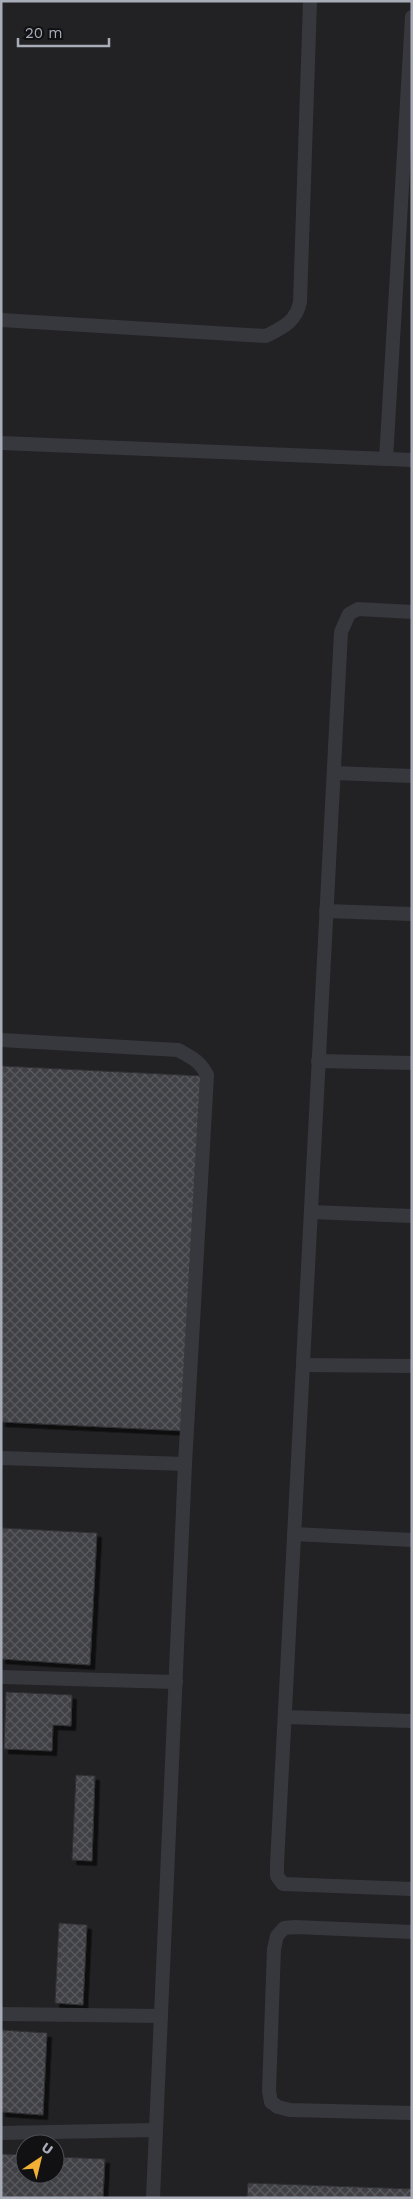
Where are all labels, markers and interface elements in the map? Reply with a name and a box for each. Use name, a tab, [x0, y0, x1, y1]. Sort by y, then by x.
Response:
scale bar	[18, 15, 109, 47]
text: 20 m	[25, 24, 63, 42]
north arrow	[15, 2134, 65, 2184]
text: U	[39, 2139, 56, 2158]

